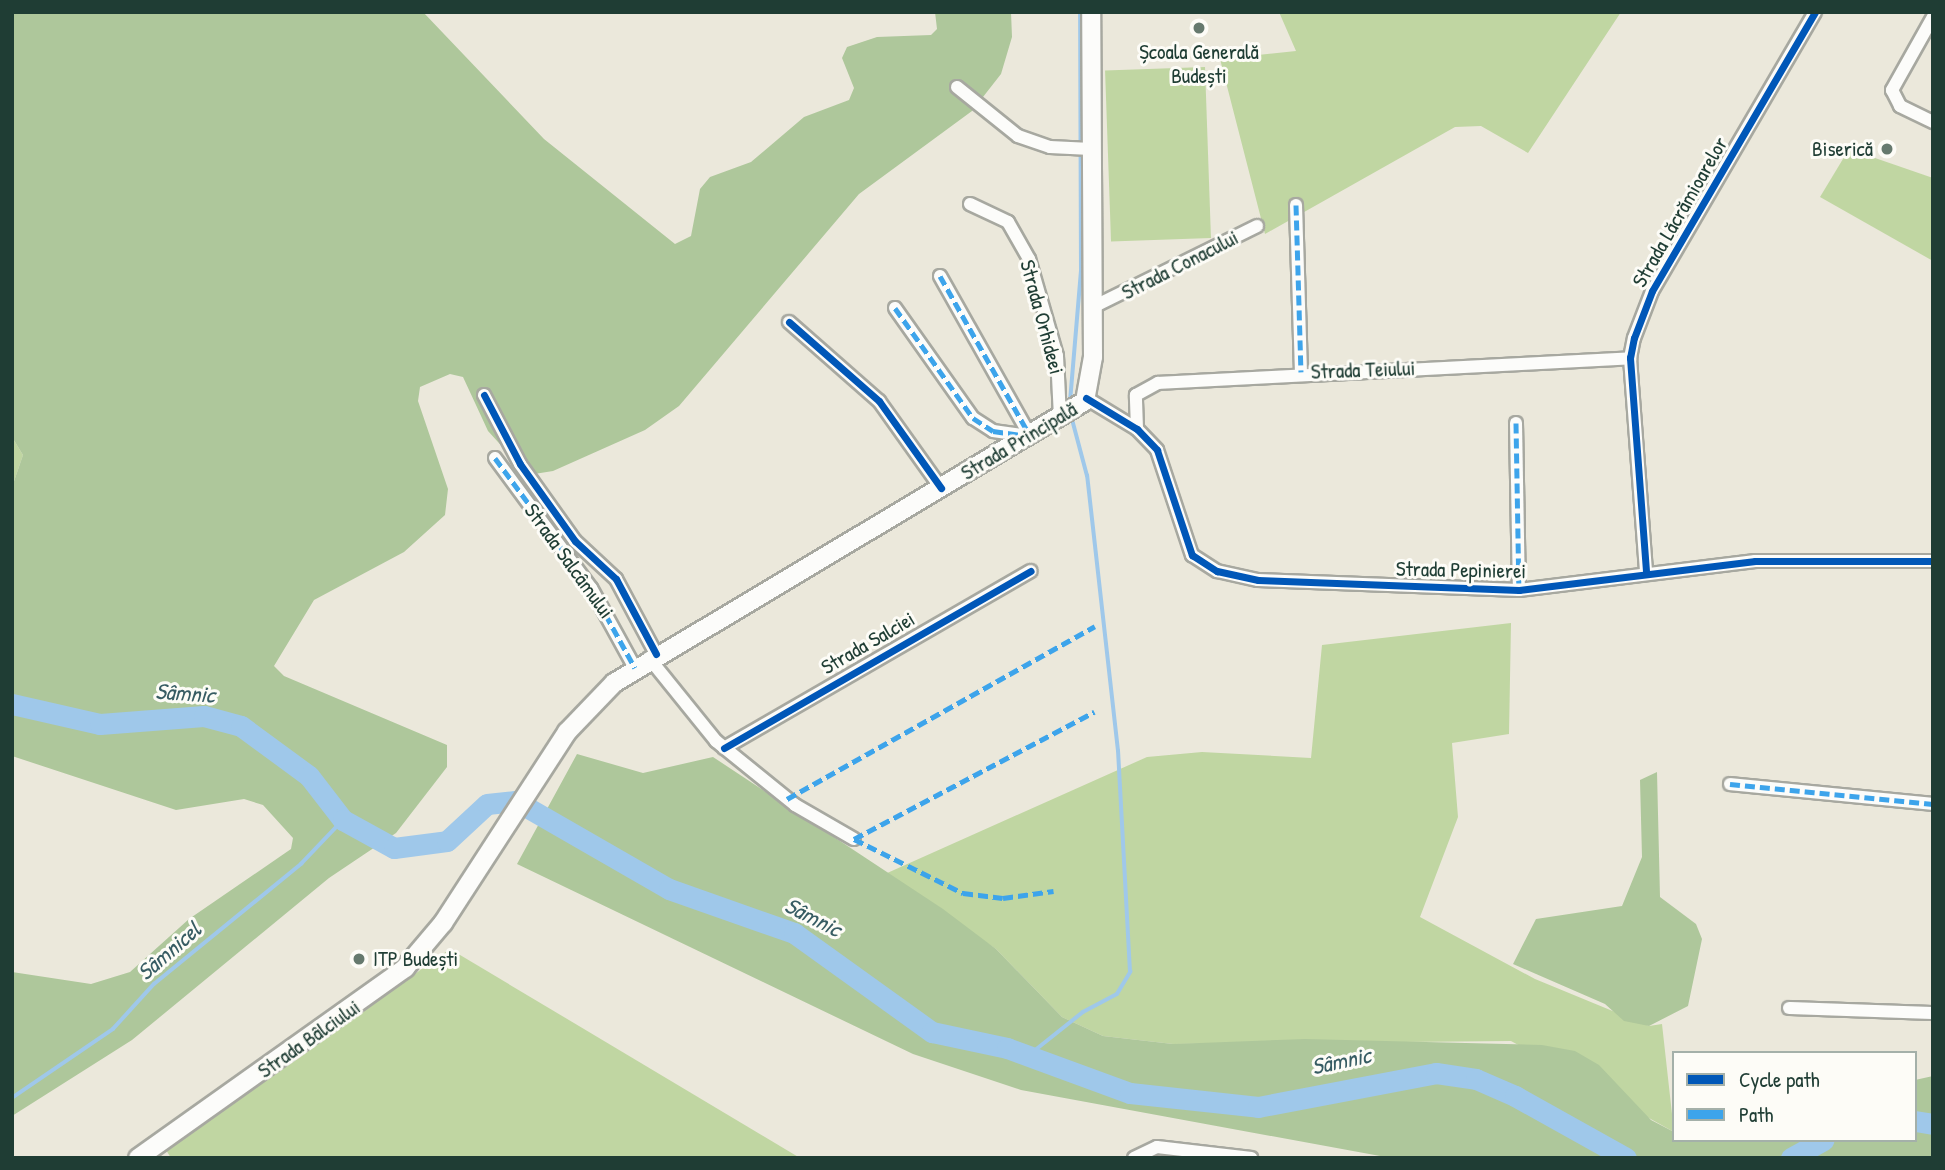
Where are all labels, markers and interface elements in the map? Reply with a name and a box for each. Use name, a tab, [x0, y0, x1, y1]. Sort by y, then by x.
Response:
marker: Școala Generală Budești	[1191, 20, 1207, 36]
place label: Școala Generală Budești	[1139, 39, 1259, 89]
street label: Strada Lăcrămioarelor	[1627, 132, 1733, 292]
place label: Biserică	[1812, 136, 1873, 162]
marker: Biserică	[1879, 141, 1895, 157]
street label: Strada Conacului	[1118, 225, 1242, 305]
street label: Strada Orhideei	[1015, 257, 1069, 377]
street label: Strada Teiului	[1310, 356, 1416, 384]
street label: Strada Principală	[956, 397, 1082, 485]
street label: Strada Salcâmului	[519, 499, 619, 623]
street label: Strada Pepinierei	[1396, 556, 1526, 584]
street label: Strada Salciei	[817, 606, 919, 680]
water label: Sâmnic	[154, 677, 216, 709]
water label: Sâmnic	[780, 891, 846, 943]
water label: Sâmnicel	[132, 916, 206, 986]
place label: ITP Budești	[373, 946, 458, 972]
marker: ITP Budești	[351, 951, 367, 967]
street label: Strada Bâlciului	[253, 995, 365, 1083]
water label: Sâmnic	[1309, 1041, 1373, 1081]
legend	[1672, 1051, 1917, 1142]
text: Cycle path	[1739, 1065, 1820, 1094]
text: Path	[1739, 1100, 1773, 1129]

